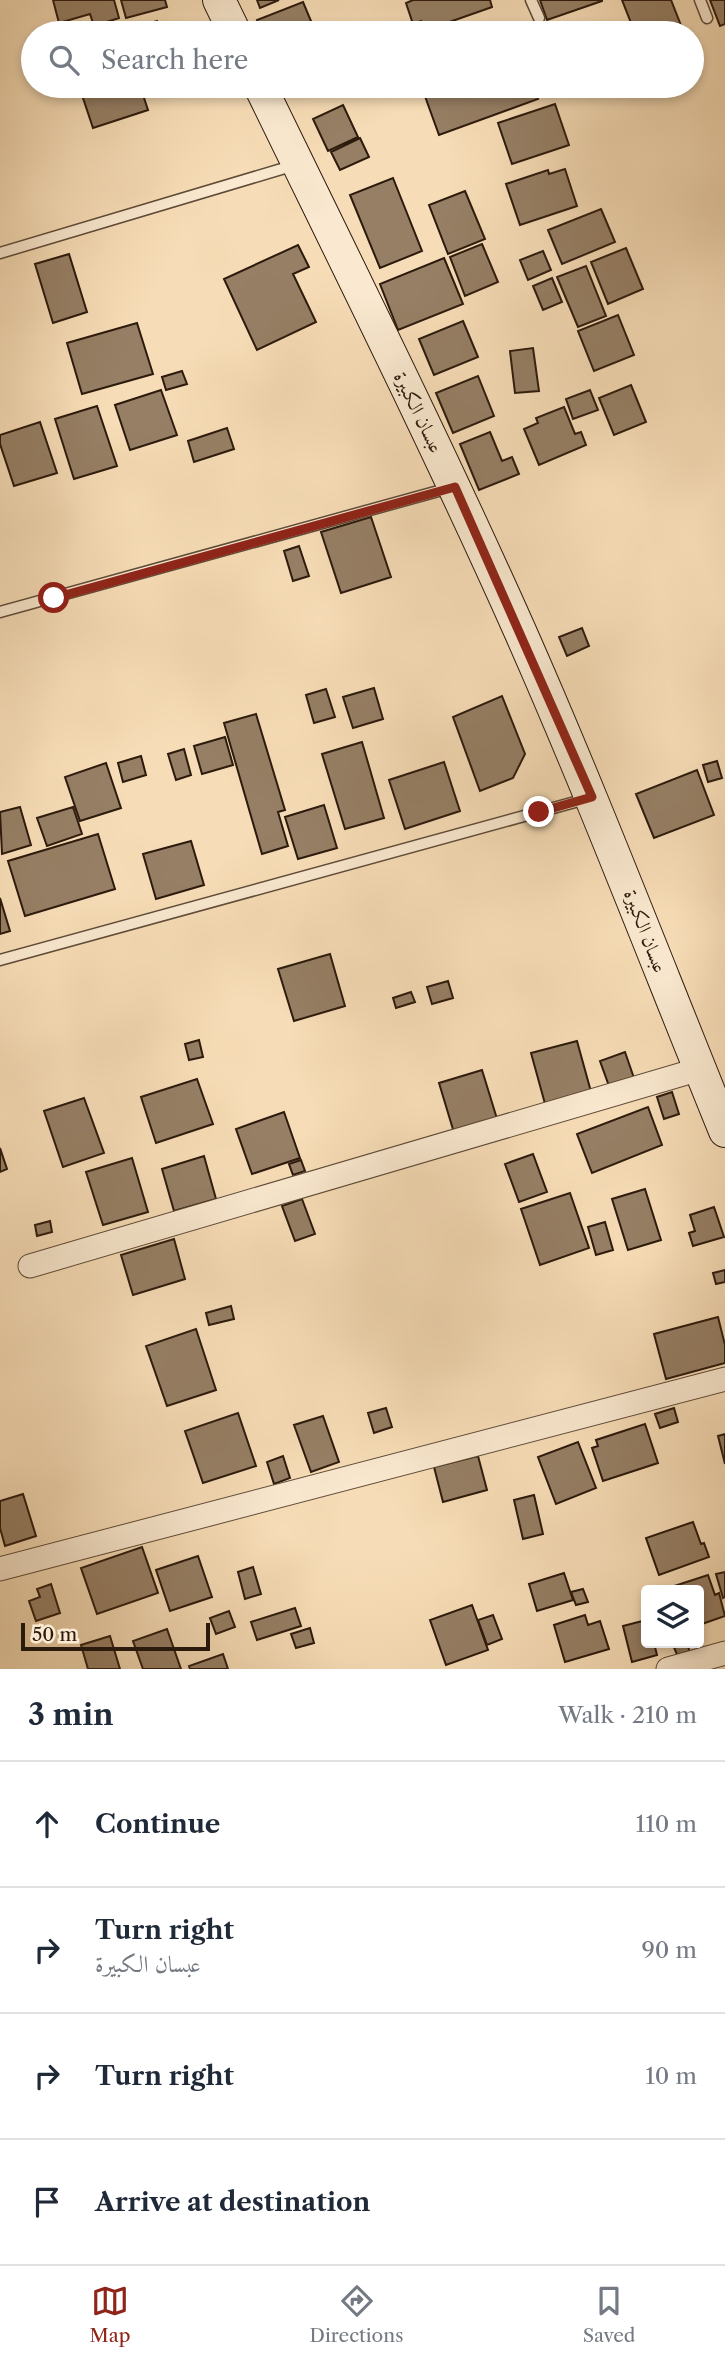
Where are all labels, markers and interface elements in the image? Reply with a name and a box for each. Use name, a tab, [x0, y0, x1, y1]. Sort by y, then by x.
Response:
search box	[21, 21, 704, 98]
icon: search	[45, 41, 83, 79]
text: Search here	[101, 44, 248, 76]
street label: عبسان الكبيرة	[389, 368, 448, 457]
route start	[38, 582, 69, 613]
route end	[523, 796, 554, 827]
street label: عبسان الكبيرة	[619, 886, 672, 976]
map controls	[641, 1585, 704, 1648]
button: layers	[641, 1585, 704, 1648]
scale bar	[21, 1620, 210, 1652]
text: 50 m	[32, 1623, 77, 1646]
text: 3 min	[28, 1696, 114, 1733]
text: Walk · 210 m	[558, 1701, 697, 1729]
icon: ahead	[28, 1805, 66, 1843]
text: Continue	[95, 1808, 220, 1840]
text: 110 m	[636, 1810, 697, 1838]
text: Turn right	[95, 1914, 234, 1946]
icon: right	[28, 1931, 66, 1969]
text: 90 m	[641, 1936, 697, 1964]
text: عبسان الكبيرة	[95, 1950, 201, 1978]
icon: right	[28, 2057, 66, 2095]
text: Turn right	[95, 2060, 234, 2092]
text: 10 m	[645, 2062, 697, 2090]
icon: arrive	[28, 2183, 66, 2221]
text: Arrive at destination	[95, 2186, 370, 2218]
tab: Map	[90, 2282, 130, 2347]
tab: Directions	[310, 2282, 403, 2347]
tab: Saved	[583, 2282, 635, 2347]

